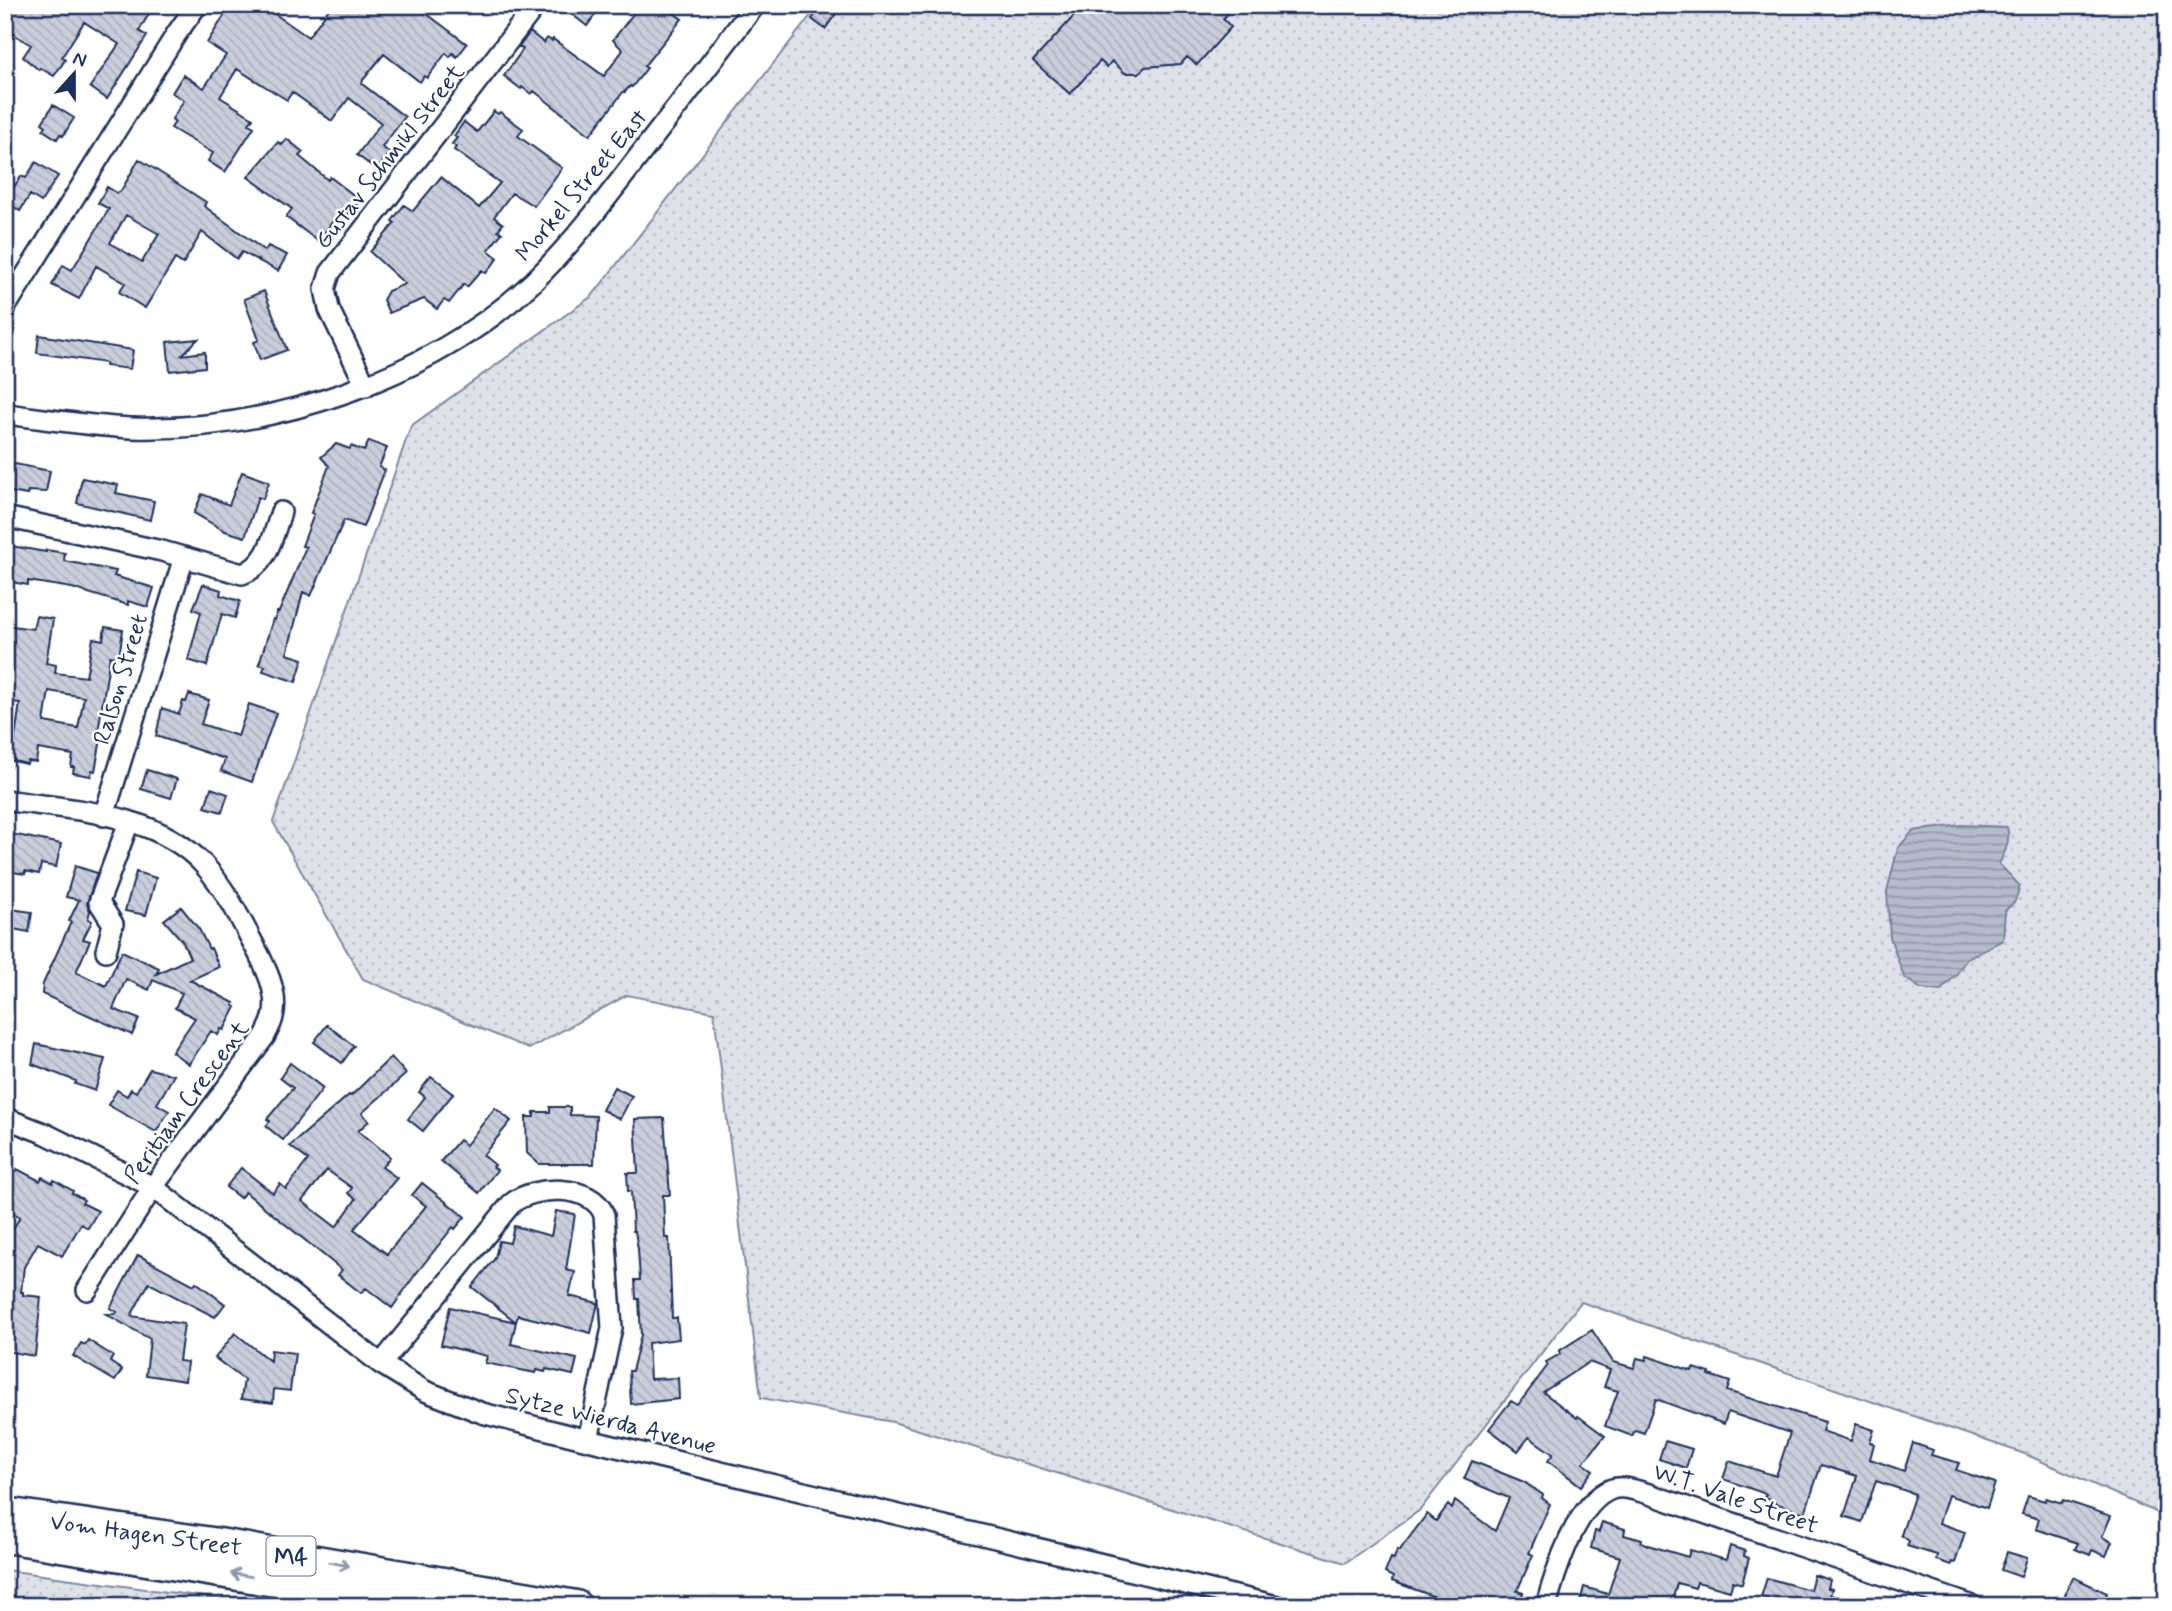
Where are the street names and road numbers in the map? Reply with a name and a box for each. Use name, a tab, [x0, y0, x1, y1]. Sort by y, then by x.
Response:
street label: Gustav Schmikl Street	[308, 58, 472, 256]
street label: Morkel Street East	[509, 103, 655, 269]
street label: Ralson Street	[87, 610, 156, 749]
street label: Peritiam Crescent	[118, 1015, 257, 1191]
street label: Sytze Wierda Avenue	[502, 1380, 719, 1463]
street label: W.T. Vale Street	[1649, 1457, 1822, 1542]
street label: Vom Hagen Street	[48, 1507, 244, 1564]
road number: M4	[266, 1536, 316, 1576]

